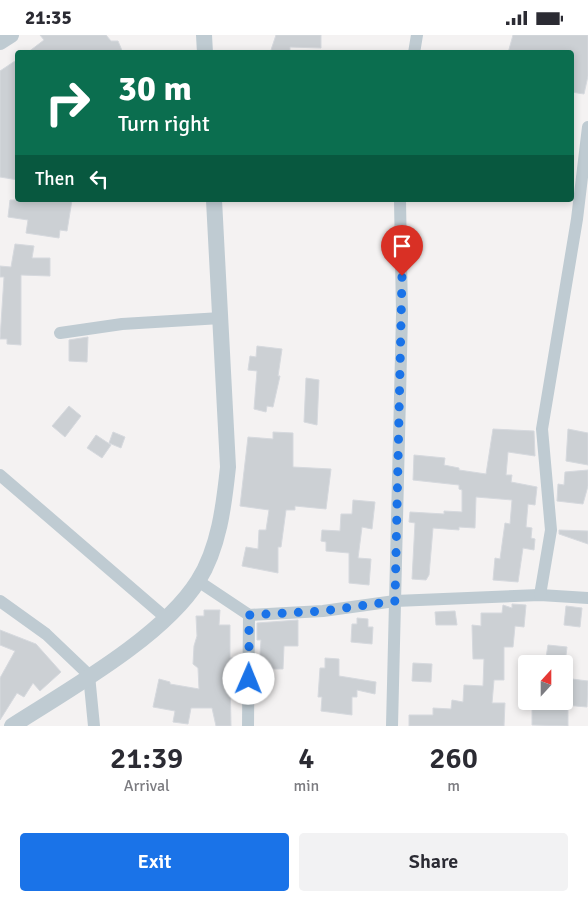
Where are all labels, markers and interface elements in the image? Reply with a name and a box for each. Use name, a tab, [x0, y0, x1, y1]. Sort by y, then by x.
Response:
text: 21:35	[25, 6, 72, 30]
text: 30 m	[118, 67, 192, 110]
icon: right	[35, 70, 100, 135]
text: Turn right	[118, 110, 210, 137]
icon: left	[85, 165, 113, 193]
text: Then	[35, 167, 75, 191]
pin	[381, 225, 423, 276]
icon: arrive	[388, 232, 416, 260]
position arrow	[222, 652, 274, 704]
north arrow	[518, 655, 572, 710]
map controls	[518, 655, 573, 710]
text: 21:39	[110, 740, 183, 777]
text: 4	[298, 740, 314, 777]
text: 260	[429, 740, 478, 777]
text: Arrival	[124, 776, 170, 796]
text: min	[293, 776, 319, 796]
text: m	[447, 776, 460, 796]
button: Exit	[20, 833, 289, 891]
button: Share	[299, 833, 568, 891]

